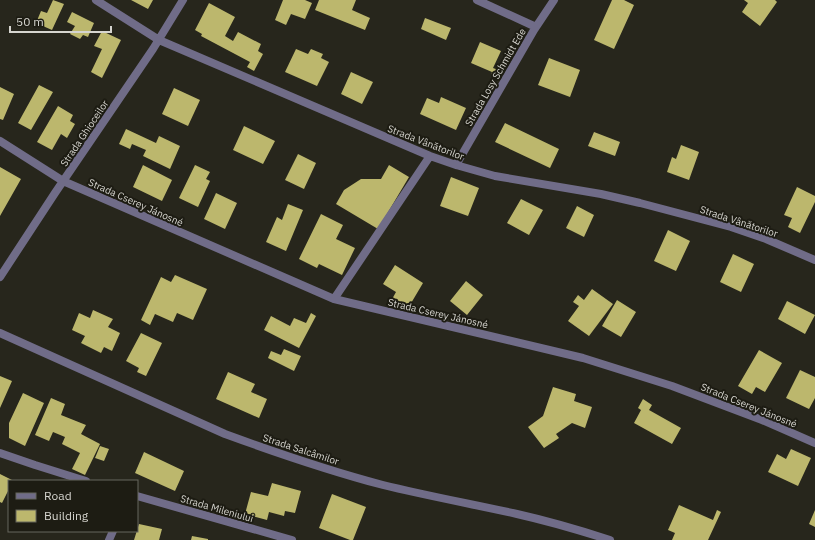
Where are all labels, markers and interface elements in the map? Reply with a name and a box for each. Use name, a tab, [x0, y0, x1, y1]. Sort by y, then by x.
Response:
scale bar	[10, 8, 111, 34]
text: 50 m	[16, 14, 44, 29]
street label: Strada Losy Schmidt Ede	[462, 26, 529, 128]
street label: Strada Ghioceilor	[57, 97, 112, 169]
street label: Strada Vânătorilor	[386, 122, 466, 163]
street label: Strada Cserey Jánosné	[86, 176, 186, 229]
street label: Strada Vânătorilor	[698, 203, 780, 240]
street label: Strada Cserey Jánosné	[386, 296, 490, 331]
street label: Strada Cserey Jánosné	[699, 380, 799, 431]
street label: Strada Salcâmilor	[261, 431, 341, 468]
legend	[8, 480, 138, 532]
text: Road	[44, 488, 72, 503]
street label: Strada Mileniului	[179, 492, 255, 525]
text: Building	[44, 508, 89, 523]

